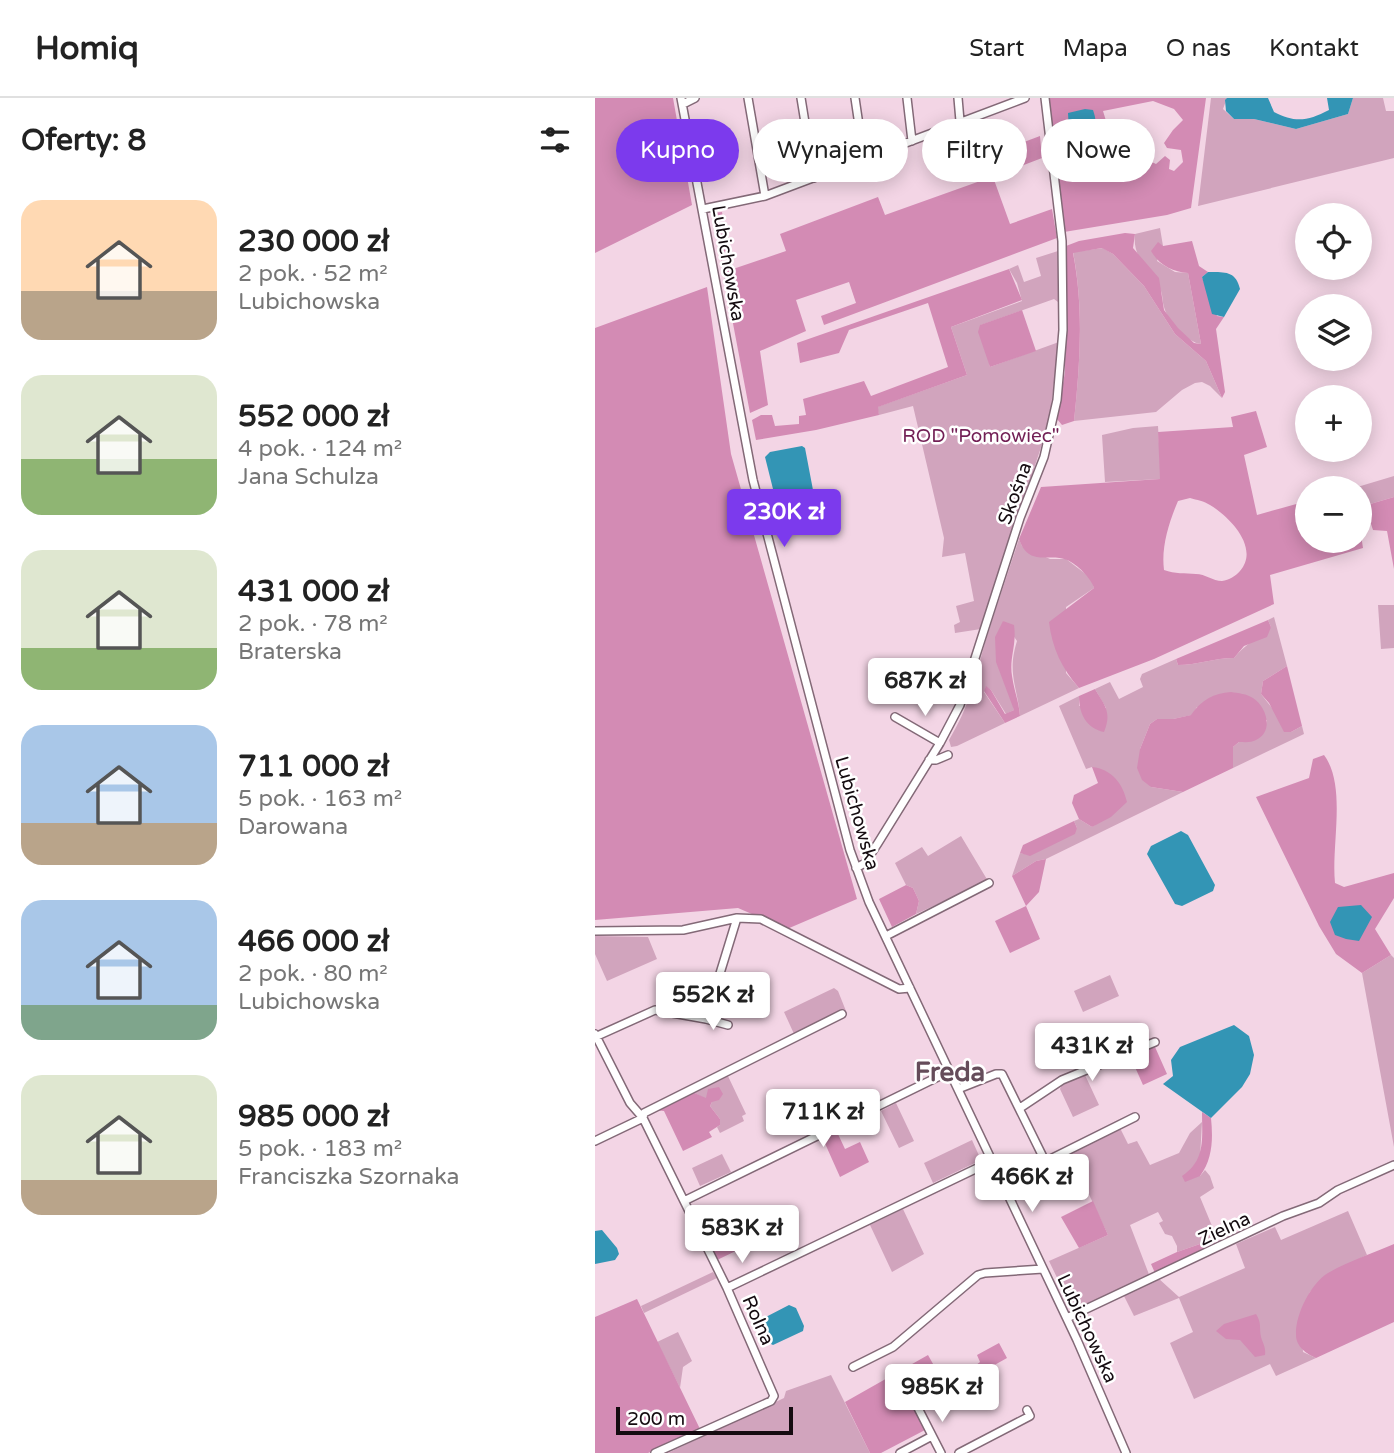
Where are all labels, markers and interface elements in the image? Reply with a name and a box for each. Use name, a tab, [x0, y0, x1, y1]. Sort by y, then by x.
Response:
text: Homiq	[35, 29, 139, 68]
text: Start	[969, 34, 1024, 63]
text: Mapa	[1062, 34, 1128, 63]
text: O nas	[1166, 34, 1231, 63]
text: Kontakt	[1269, 34, 1359, 63]
chip: Kupno	[616, 119, 739, 182]
chip: Wynajem	[753, 119, 908, 182]
chip: Filtry	[922, 119, 1027, 182]
chip: Nowe	[1041, 119, 1155, 182]
icon: filters	[536, 121, 574, 159]
text: Oferty: 8	[21, 122, 146, 159]
street label: Lubichowska	[707, 203, 749, 323]
map controls	[1295, 203, 1372, 553]
button: locate	[1295, 203, 1372, 280]
text: 230 000 zł	[238, 223, 389, 260]
icon: home	[77, 228, 161, 312]
text: 2 pok. · 52 m²	[238, 260, 388, 288]
text: Lubichowska	[238, 288, 380, 316]
button: layers	[1295, 294, 1372, 371]
button: +	[1295, 385, 1372, 462]
text: 552 000 zł	[238, 398, 389, 435]
icon: home	[77, 403, 161, 487]
park label: ROD "Pomowiec"	[902, 425, 1060, 447]
text: 4 pok. · 124 m²	[238, 435, 402, 463]
street label: Skośna	[994, 459, 1036, 527]
text: Jana Schulza	[238, 463, 379, 491]
button: −	[1295, 476, 1372, 553]
pin: 230K zł	[719, 490, 849, 549]
text: 230K zł	[743, 498, 825, 526]
text: 431 000 zł	[238, 573, 389, 610]
icon: home	[77, 578, 161, 662]
text: 2 pok. · 78 m²	[238, 610, 388, 638]
text: Braterska	[238, 638, 342, 666]
pin: 687K zł	[860, 658, 990, 718]
text: 687K zł	[884, 667, 966, 695]
text: 711 000 zł	[238, 748, 389, 785]
icon: home	[77, 753, 161, 837]
street label: Lubichowska	[830, 754, 884, 873]
text: 5 pok. · 163 m²	[238, 785, 402, 813]
text: Darowana	[238, 813, 348, 841]
text: 466 000 zł	[238, 923, 389, 960]
icon: home	[77, 928, 161, 1012]
text: 2 pok. · 80 m²	[238, 960, 388, 988]
pin: 552K zł	[648, 972, 778, 1032]
text: 552K zł	[672, 981, 754, 1009]
text: Lubichowska	[238, 988, 380, 1016]
pin: 431K zł	[1027, 1024, 1157, 1083]
text: 431K zł	[1051, 1032, 1133, 1060]
district label: Freda	[915, 1057, 985, 1088]
pin: 711K zł	[758, 1090, 888, 1149]
text: 985 000 zł	[238, 1098, 389, 1135]
text: 711K zł	[782, 1098, 864, 1126]
icon: home	[77, 1103, 161, 1187]
text: 5 pok. · 183 m²	[238, 1135, 402, 1163]
pin: 466K zł	[967, 1154, 1097, 1214]
text: Franciszka Szornaka	[238, 1163, 459, 1191]
text: 466K zł	[991, 1163, 1073, 1191]
pin: 583K zł	[677, 1206, 807, 1265]
street label: Zielna	[1195, 1207, 1254, 1250]
text: 583K zł	[701, 1214, 783, 1242]
street label: Lubichowska	[1052, 1271, 1122, 1386]
street label: Rolna	[737, 1292, 779, 1349]
pin: 985K zł	[877, 1364, 1007, 1424]
text: 985K zł	[901, 1373, 983, 1401]
scale bar	[616, 1404, 793, 1436]
text: 200 m	[627, 1408, 685, 1430]

